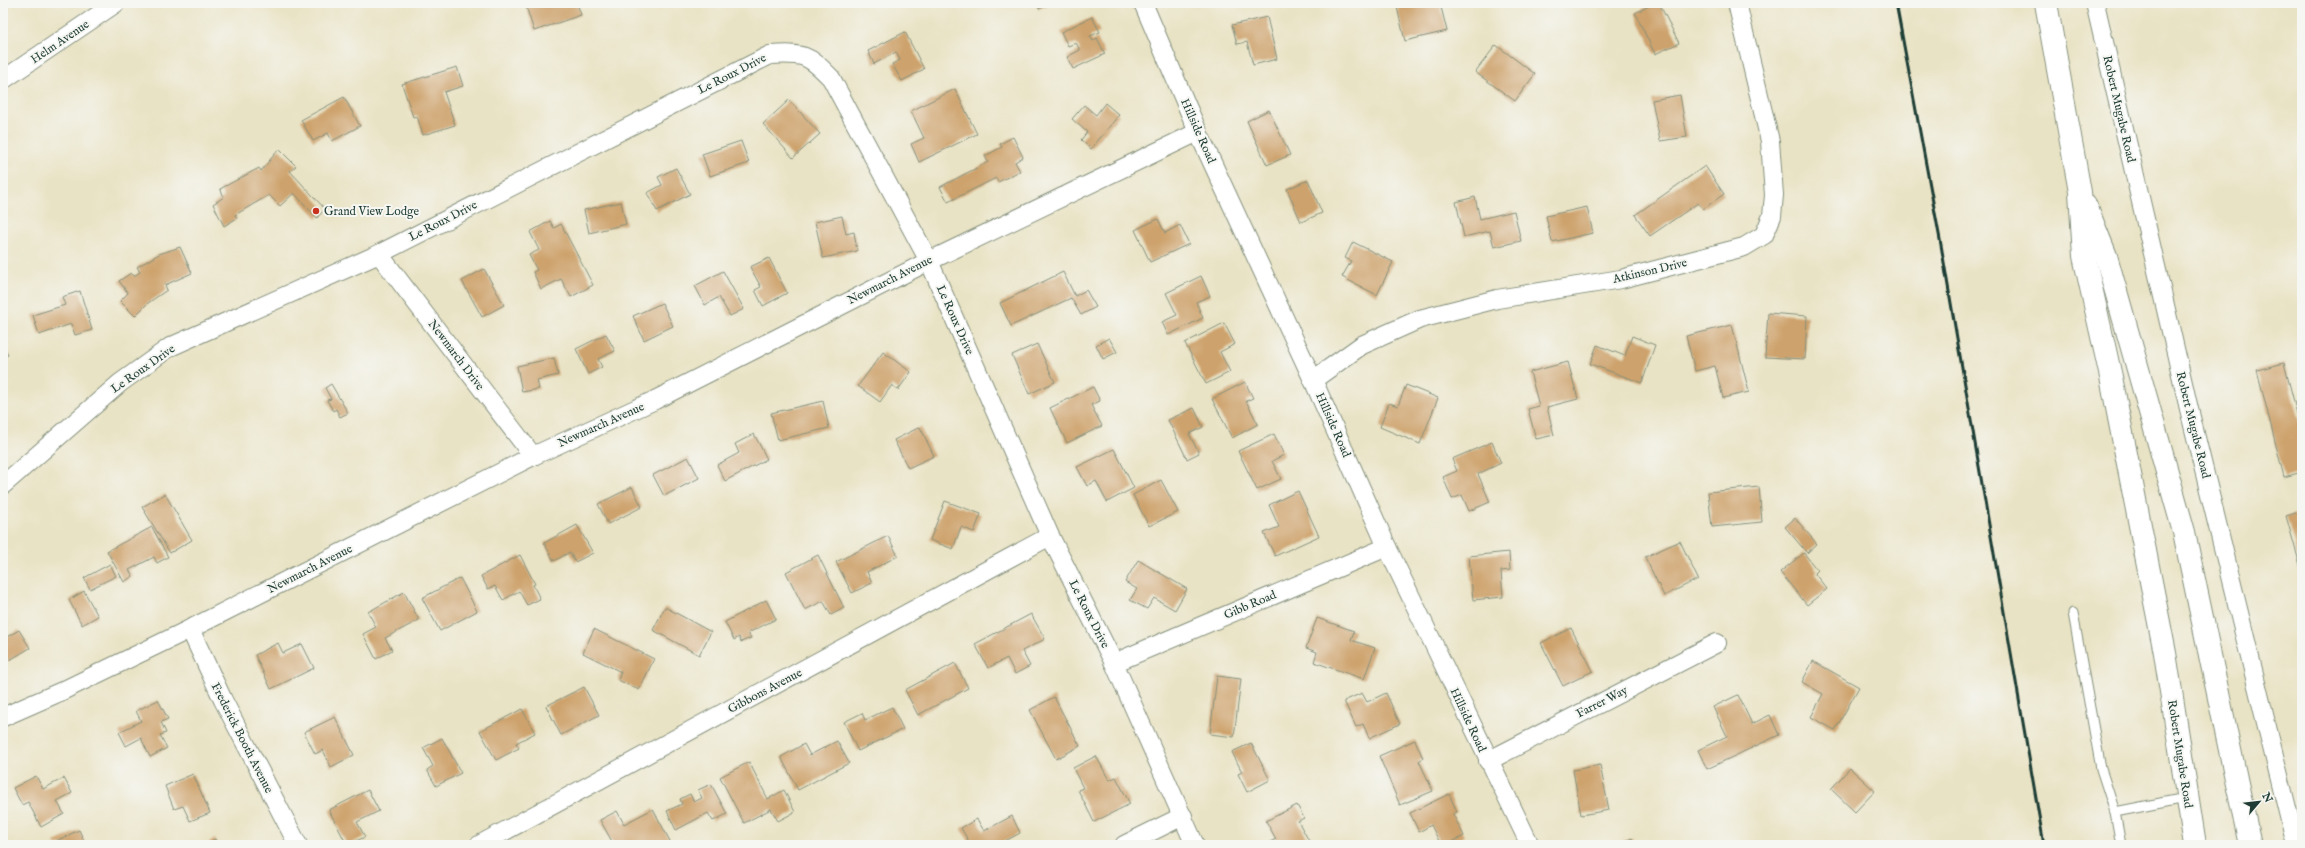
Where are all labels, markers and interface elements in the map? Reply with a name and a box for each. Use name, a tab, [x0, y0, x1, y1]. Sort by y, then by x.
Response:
street label: Helm Avenue	[28, 17, 93, 67]
street label: Le Roux Drive	[695, 50, 769, 98]
street label: Robert Mugabe Road	[2099, 54, 2139, 165]
street label: Hillside Road	[1177, 96, 1219, 166]
street label: Le Roux Drive	[406, 197, 480, 245]
place label: Grand View Lodge	[324, 204, 420, 219]
marker: Grand View Lodge	[311, 206, 321, 216]
street label: Newmarch Avenue	[845, 252, 935, 308]
street label: Atkinson Drive	[1610, 255, 1689, 287]
street label: Le Roux Drive	[933, 283, 977, 358]
street label: Newmarch Drive	[425, 317, 488, 394]
street label: Le Roux Drive	[108, 341, 178, 397]
street label: Robert Mugabe Road	[2172, 370, 2214, 480]
street label: Hillside Road	[1312, 390, 1354, 460]
street label: Newmarch Avenue	[555, 399, 647, 451]
street label: Newmarch Avenue	[265, 541, 355, 597]
street label: Le Roux Drive	[1065, 577, 1113, 651]
street label: Gibb Road	[1222, 587, 1279, 623]
street label: Gibbons Avenue	[725, 665, 805, 717]
street label: Frederick Booth Avenue	[208, 680, 277, 796]
street label: Farrer Way	[1574, 683, 1630, 721]
street label: Hillside Road	[1447, 686, 1490, 755]
street label: Robert Mugabe Road	[2164, 699, 2196, 810]
north arrow	[2239, 782, 2279, 822]
text: N	[2258, 789, 2276, 806]

